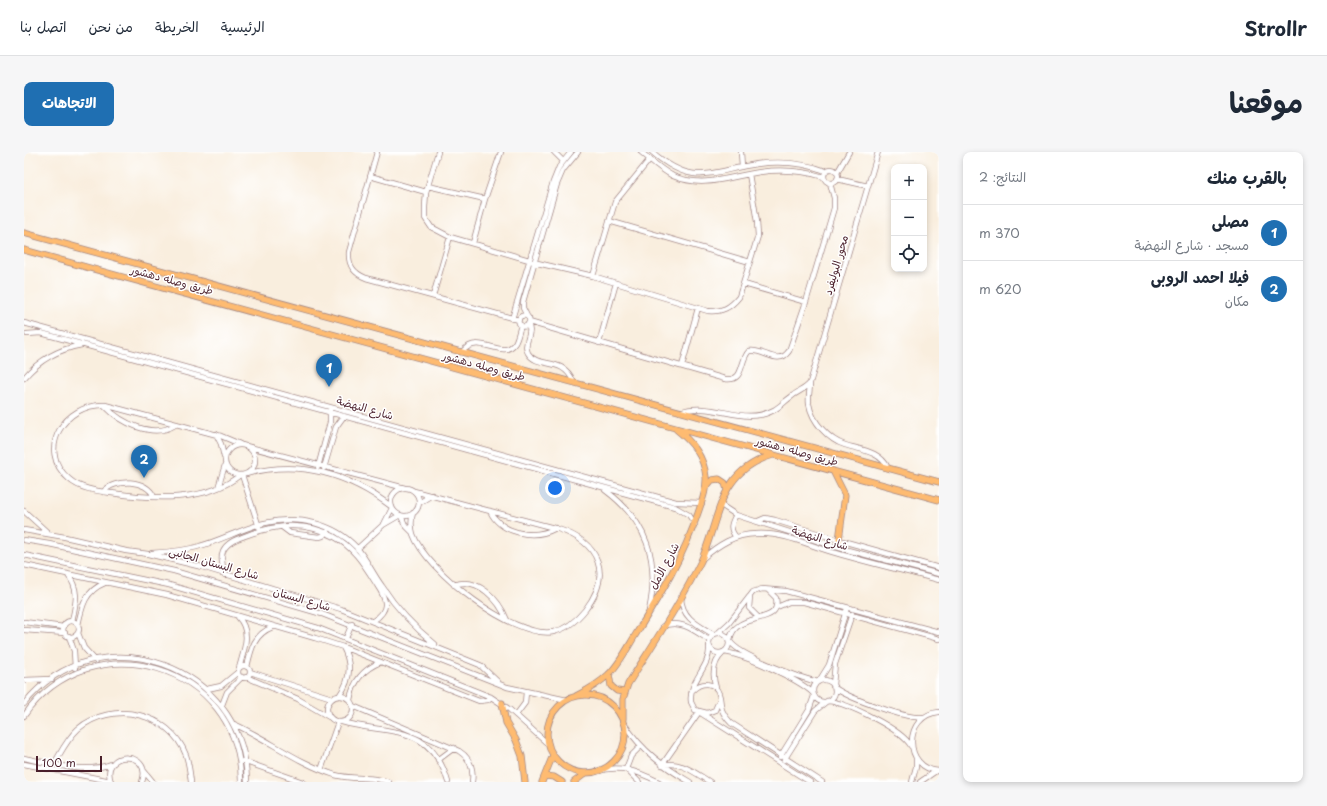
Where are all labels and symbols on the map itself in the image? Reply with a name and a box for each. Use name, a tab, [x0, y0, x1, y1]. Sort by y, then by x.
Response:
street label: محور البوليفرد	[819, 233, 852, 297]
street label: طريق وصله دهشور	[128, 260, 215, 299]
street label: طريق وصله دهشور	[440, 346, 527, 385]
pin: 1	[316, 354, 342, 387]
street label: شارع النهضة	[334, 391, 396, 425]
street label: طريق وصله دهشور	[753, 431, 840, 470]
pin: 2	[131, 445, 157, 478]
your location	[545, 478, 565, 498]
street label: شارع النهضة	[789, 521, 851, 555]
street label: شارع الأمل	[644, 539, 684, 593]
street label: شارع البستان الجانبى	[167, 542, 261, 584]
street label: شارع البستان	[271, 582, 333, 616]
scale bar	[36, 754, 102, 773]

